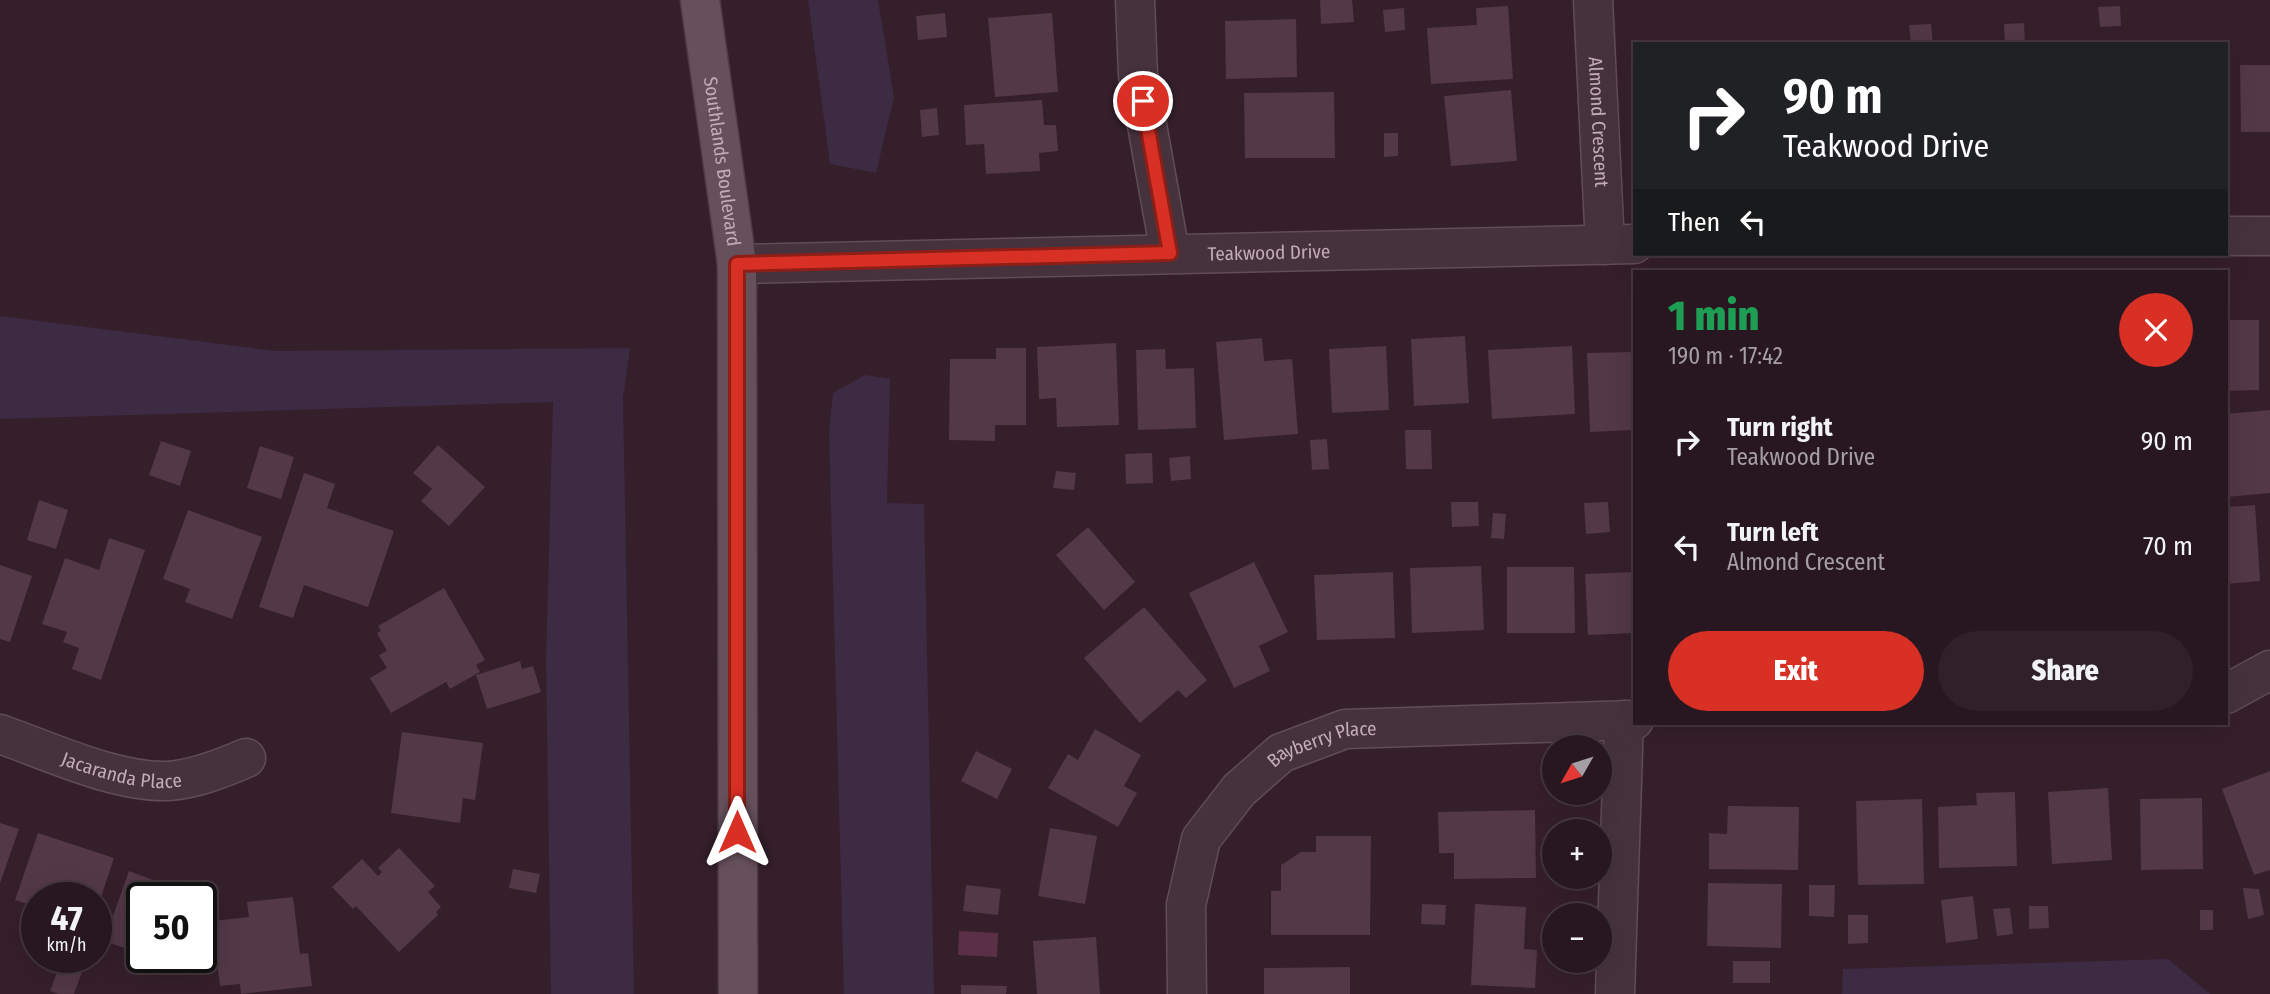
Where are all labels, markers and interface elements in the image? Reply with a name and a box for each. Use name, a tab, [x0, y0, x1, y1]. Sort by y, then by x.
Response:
street label: Almond Crescent	[1584, 56, 1613, 189]
text: 90 m	[1783, 67, 1883, 126]
icon: right	[1668, 70, 1759, 161]
pin	[1113, 71, 1173, 131]
street label: Southlands Boulevard	[699, 75, 745, 248]
icon: arrive	[1124, 82, 1162, 120]
text: Teakwood Drive	[1783, 127, 1989, 165]
icon: left	[1734, 203, 1772, 241]
text: Then	[1668, 207, 1720, 238]
street label: Teakwood Drive	[1207, 240, 1330, 266]
text: 1 min	[1668, 291, 1759, 341]
button: close	[2119, 293, 2193, 367]
text: 190 m · 17:42	[1668, 342, 1783, 370]
text: Turn right	[1727, 412, 1833, 443]
icon: right	[1668, 423, 1706, 461]
text: 90 m	[2141, 426, 2193, 457]
text: Teakwood Drive	[1727, 443, 1875, 471]
text: Turn left	[1727, 517, 1819, 548]
icon: left	[1668, 528, 1706, 566]
text: 70 m	[2143, 531, 2193, 562]
text: Almond Crescent	[1727, 548, 1885, 576]
button: Exit	[1668, 631, 1924, 711]
button: Share	[1938, 631, 2193, 711]
street label: Bayberry Place	[1262, 717, 1377, 772]
north arrow	[1542, 735, 1612, 805]
map controls	[1542, 735, 1612, 973]
street label: Jacaranda Place	[58, 747, 183, 793]
position arrow	[700, 795, 774, 869]
button: +	[1542, 819, 1612, 889]
speed limit sign: 50	[126, 882, 217, 973]
text: 47	[50, 897, 83, 939]
button: −	[1542, 903, 1612, 973]
text: km/h	[46, 934, 87, 956]

